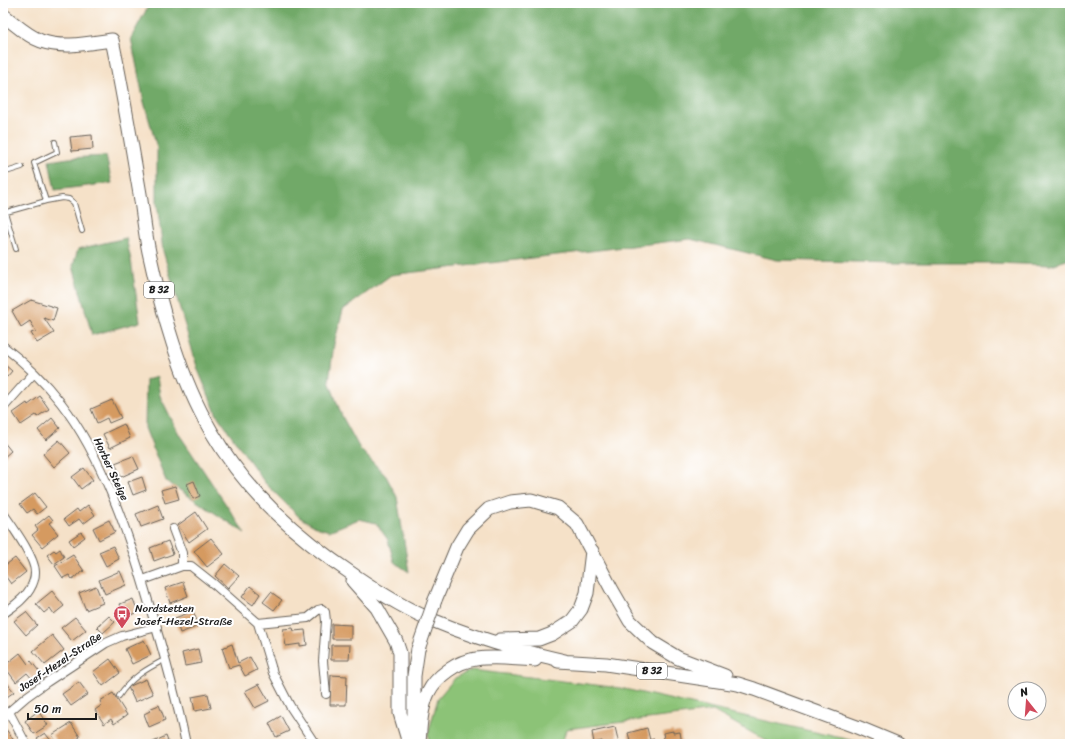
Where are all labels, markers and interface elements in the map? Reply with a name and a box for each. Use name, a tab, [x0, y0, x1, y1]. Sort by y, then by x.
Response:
road number: B 32	[144, 282, 174, 298]
street label: Horber Steige	[88, 434, 134, 504]
place label: Nordstetten Josef-Hezel-Straße	[134, 599, 233, 631]
bus stop icon: Nordstetten Josef-Hezel-Straße	[112, 604, 132, 629]
street label: Josef-Hezel-Straße	[14, 627, 106, 698]
road number: B 32	[637, 663, 667, 679]
north arrow	[1007, 681, 1047, 721]
text: N	[1017, 682, 1031, 702]
scale bar	[28, 695, 96, 721]
text: 50 m	[34, 698, 61, 720]

